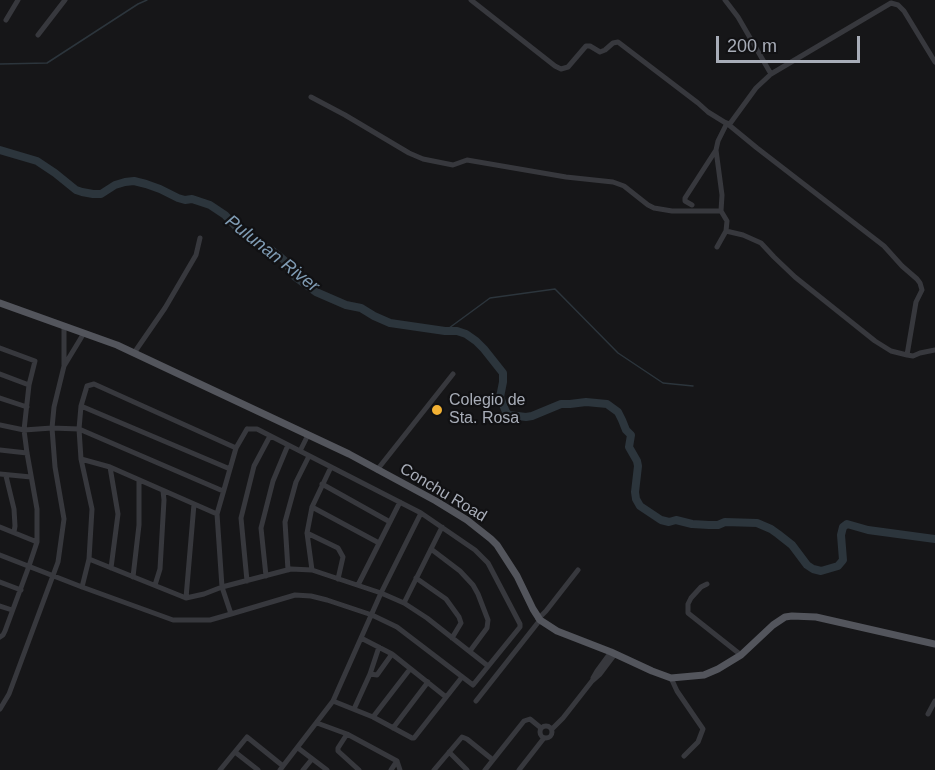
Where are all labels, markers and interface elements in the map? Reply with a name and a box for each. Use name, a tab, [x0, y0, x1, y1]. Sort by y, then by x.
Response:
scale bar	[719, 24, 863, 62]
text: 200 m	[727, 36, 777, 56]
water label: Pulunan River	[221, 211, 323, 297]
place label: Colegio de Sta. Rosa	[449, 391, 526, 429]
marker: Colegio de Sta. Rosa	[430, 403, 444, 417]
street label: Conchu Road	[396, 460, 490, 526]

